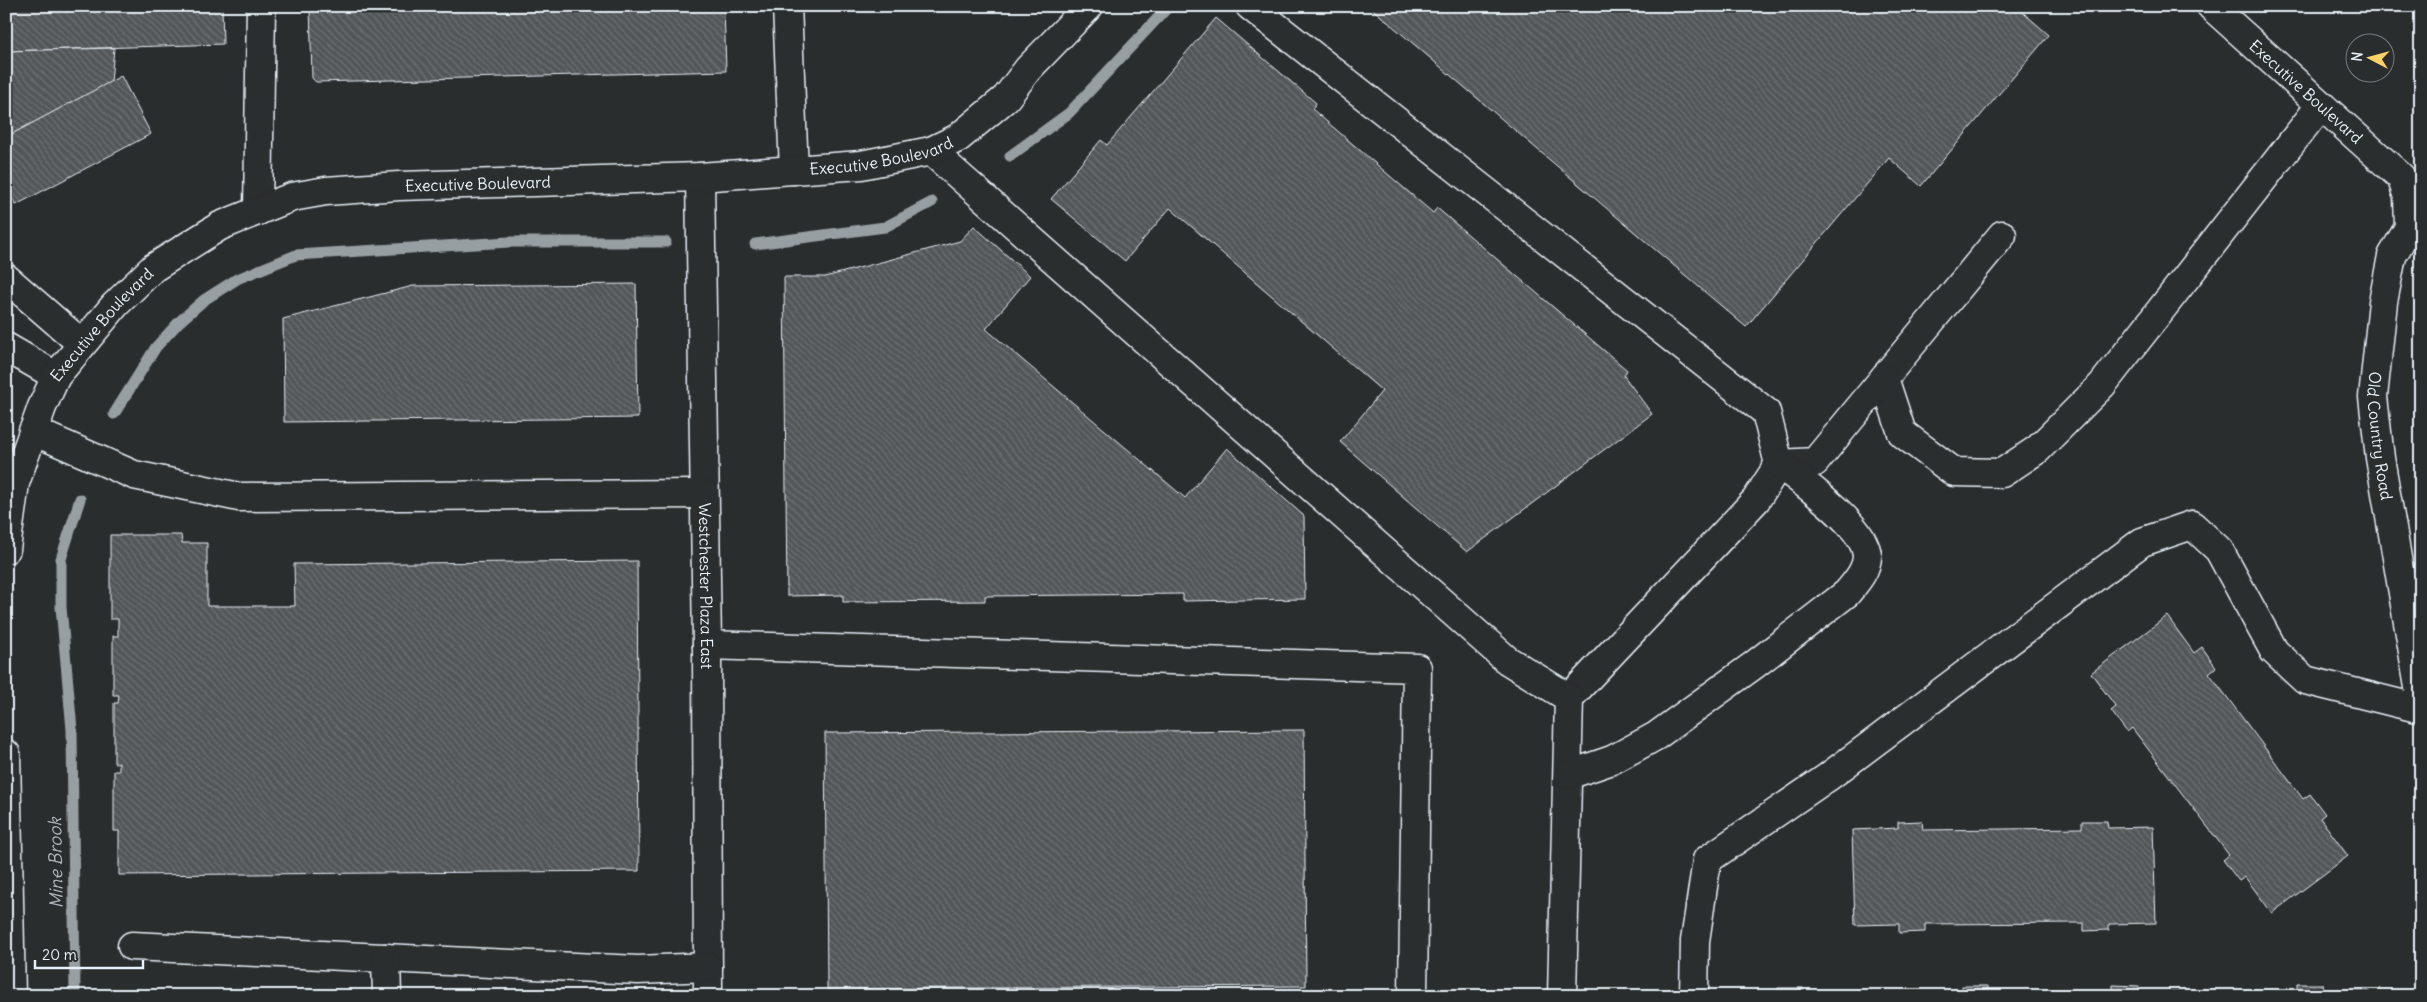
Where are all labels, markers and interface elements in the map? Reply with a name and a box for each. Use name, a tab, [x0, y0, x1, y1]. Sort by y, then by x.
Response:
north arrow	[2344, 32, 2394, 82]
street label: Executive Boulevard	[2245, 35, 2367, 148]
text: N	[2348, 51, 2367, 62]
street label: Executive Boulevard	[809, 132, 956, 179]
street label: Executive Boulevard	[405, 171, 551, 196]
street label: Executive Boulevard	[46, 263, 157, 386]
street label: Old Country Road	[2363, 371, 2397, 502]
street label: Westchester Plaza East	[695, 503, 717, 670]
water label: Mine Brook	[43, 815, 68, 909]
scale bar	[35, 937, 142, 969]
text: 20 m	[42, 945, 77, 964]

